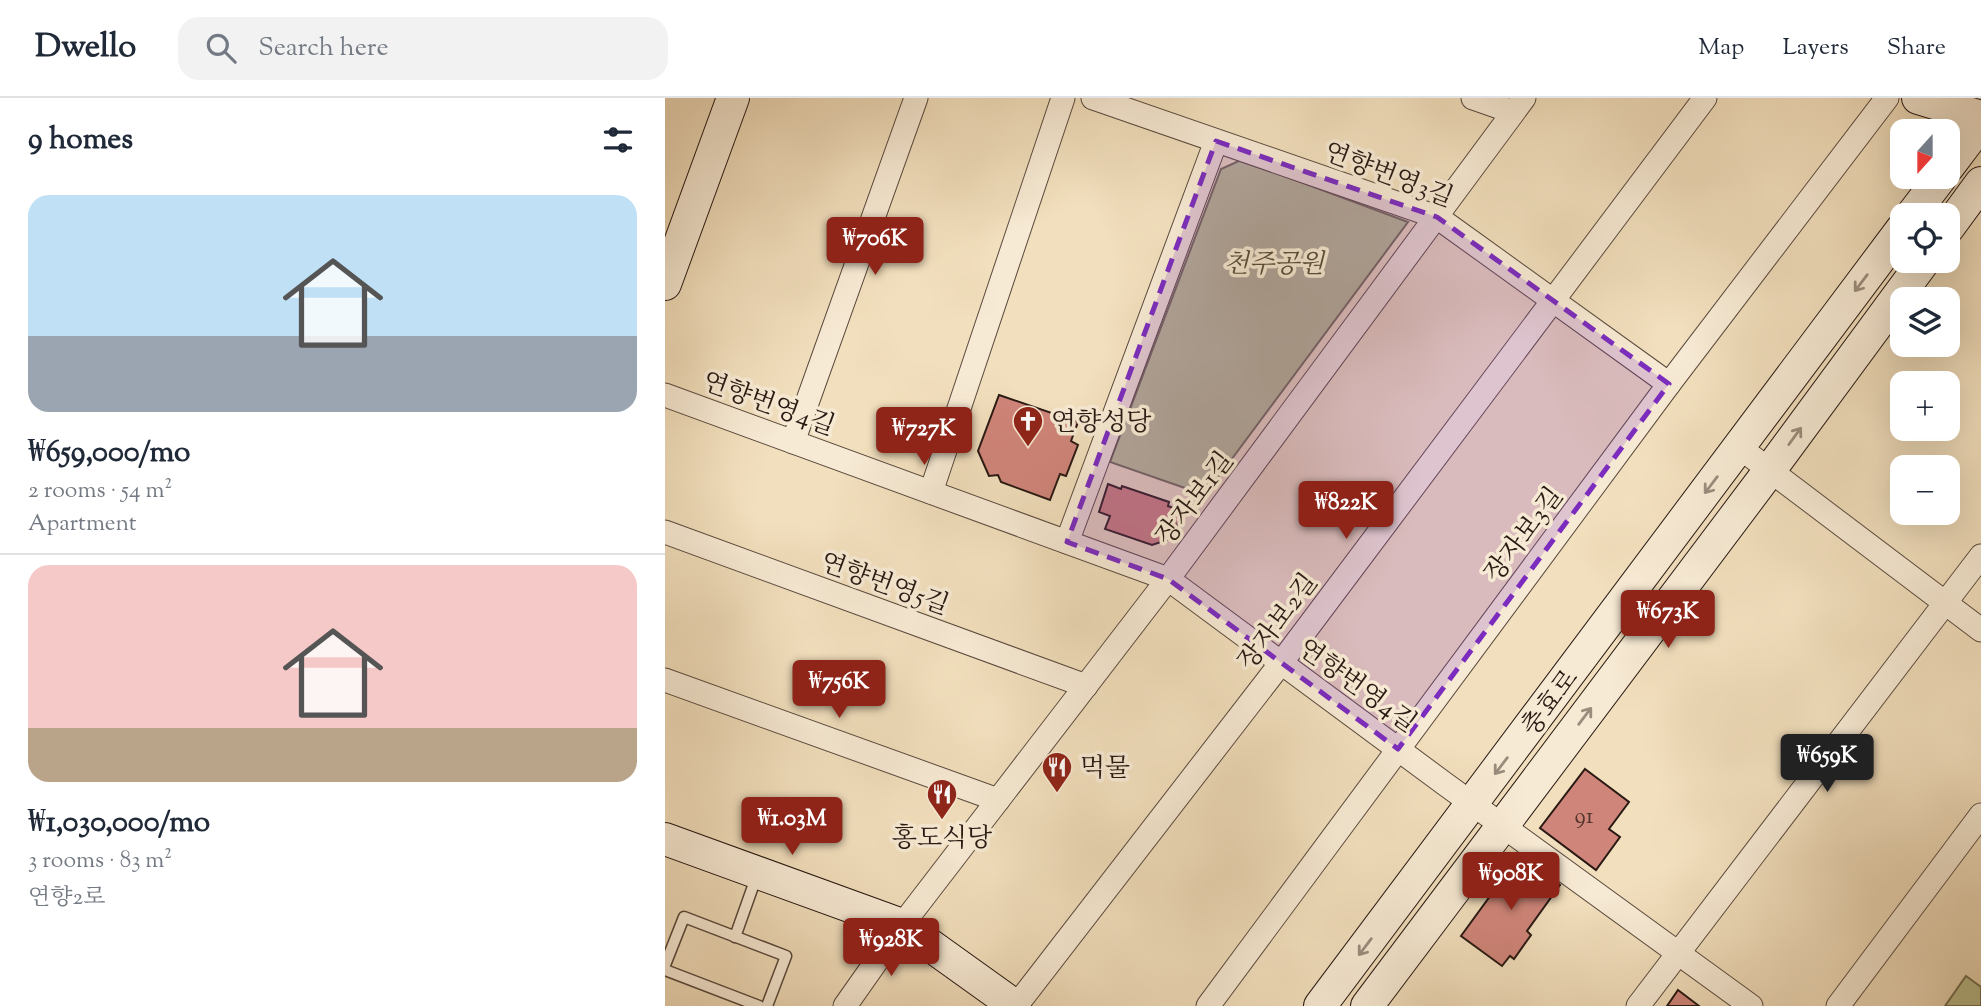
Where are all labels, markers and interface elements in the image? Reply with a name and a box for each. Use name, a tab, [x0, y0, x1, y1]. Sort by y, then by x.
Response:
search box	[178, 17, 668, 80]
text: Dwello	[35, 24, 136, 72]
icon: search	[202, 29, 240, 67]
text: Search here	[258, 30, 389, 67]
text: Map	[1698, 31, 1744, 65]
text: Layers	[1782, 31, 1849, 65]
text: Share	[1887, 31, 1946, 65]
text: 9 homes	[28, 119, 133, 162]
north arrow	[1890, 119, 1960, 189]
map controls	[1890, 119, 1960, 525]
icon: filters	[599, 121, 637, 159]
street label: 연향번영3길	[1318, 135, 1458, 218]
button: locate	[1890, 203, 1960, 273]
pin: ₩706K	[826, 218, 924, 277]
text: ₩706K	[843, 223, 907, 256]
icon: home	[270, 240, 396, 366]
park label: 천주공원	[1224, 247, 1326, 284]
one-way arrow	[1854, 273, 1869, 292]
button: layers	[1890, 287, 1960, 357]
street label: 연향번영4길	[697, 364, 840, 446]
button: +	[1890, 371, 1960, 441]
church icon: 연향성당	[1011, 404, 1045, 448]
place label: 연향성당	[1051, 405, 1151, 442]
pin: ₩727K	[875, 408, 973, 467]
text: ₩727K	[892, 413, 956, 446]
one-way arrow	[1787, 427, 1802, 446]
text: ₩659,000/mo	[28, 432, 190, 475]
street label: 장자보1길	[1148, 445, 1244, 554]
button: −	[1890, 455, 1960, 525]
text: 2 rooms · 54 m²	[28, 475, 172, 508]
one-way arrow	[1704, 475, 1718, 494]
street label: 장자보3길	[1477, 480, 1573, 591]
pin: ₩822K	[1297, 482, 1395, 541]
text: ₩822K	[1315, 487, 1378, 520]
text: Apartment	[28, 508, 137, 541]
street label: 연향번영5길	[815, 545, 954, 626]
street label: 장자보2길	[1230, 566, 1328, 679]
pin: ₩673K	[1619, 590, 1717, 650]
text: ₩673K	[1637, 596, 1699, 629]
icon: home	[270, 610, 396, 736]
street label: 연향번영4길	[1290, 631, 1424, 743]
pin: ₩756K	[790, 660, 888, 720]
street label: 충효로	[1514, 662, 1588, 745]
text: ₩756K	[808, 666, 870, 699]
one-way arrow	[1577, 707, 1592, 726]
pin: ₩659K	[1778, 734, 1876, 794]
text: ₩659K	[1797, 740, 1857, 773]
restaurant icon: 먹물	[1040, 750, 1074, 794]
place label: 먹물	[1080, 751, 1130, 788]
one-way arrow	[1494, 756, 1509, 775]
restaurant icon: 홍도식당	[925, 777, 959, 821]
pin: ₩1.03M	[735, 798, 849, 857]
house number: 91	[1575, 801, 1594, 834]
text: ₩1,030,000/mo	[28, 802, 210, 845]
text: ₩1.03M	[757, 803, 827, 836]
place label: 홍도식당	[892, 821, 992, 858]
text: 3 rooms · 83 m²	[28, 845, 172, 878]
pin: ₩908K	[1462, 852, 1560, 912]
text: ₩908K	[1478, 858, 1544, 891]
text: 연향2로	[28, 882, 105, 915]
pin: ₩928K	[842, 918, 940, 978]
text: ₩928K	[859, 924, 923, 957]
one-way arrow	[1357, 938, 1372, 956]

